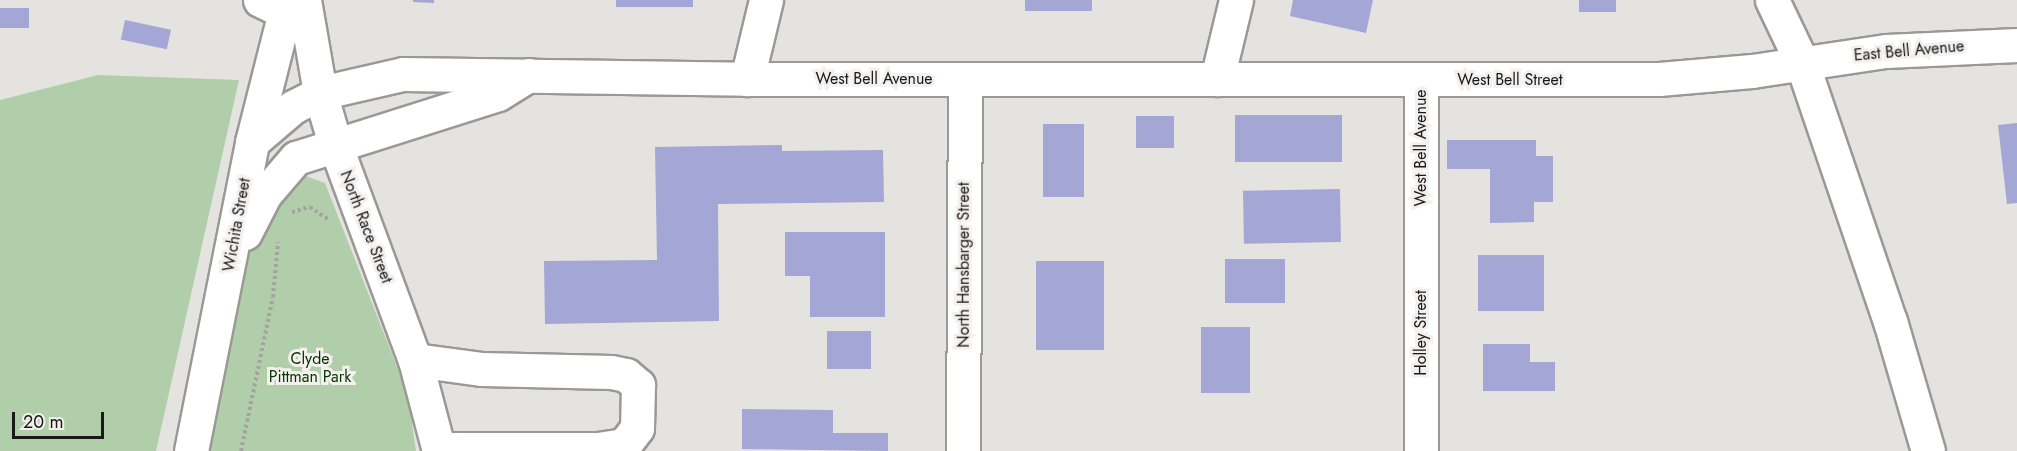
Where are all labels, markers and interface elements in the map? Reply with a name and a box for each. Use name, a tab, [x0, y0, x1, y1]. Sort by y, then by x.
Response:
street label: East Bell Avenue	[1853, 37, 1965, 65]
street label: West Bell Avenue	[815, 69, 933, 89]
street label: West Bell Street	[1457, 70, 1563, 90]
street label: West Bell Avenue	[1411, 89, 1431, 207]
street label: North Race Street	[336, 168, 396, 286]
street label: Wichita Street	[219, 177, 255, 273]
street label: North Hansbarger Street	[954, 182, 974, 348]
street label: Holley Street	[1411, 290, 1431, 376]
park label: Clyde Pittman Park	[269, 349, 351, 387]
scale bar	[15, 400, 106, 438]
text: 20 m	[23, 409, 63, 435]

